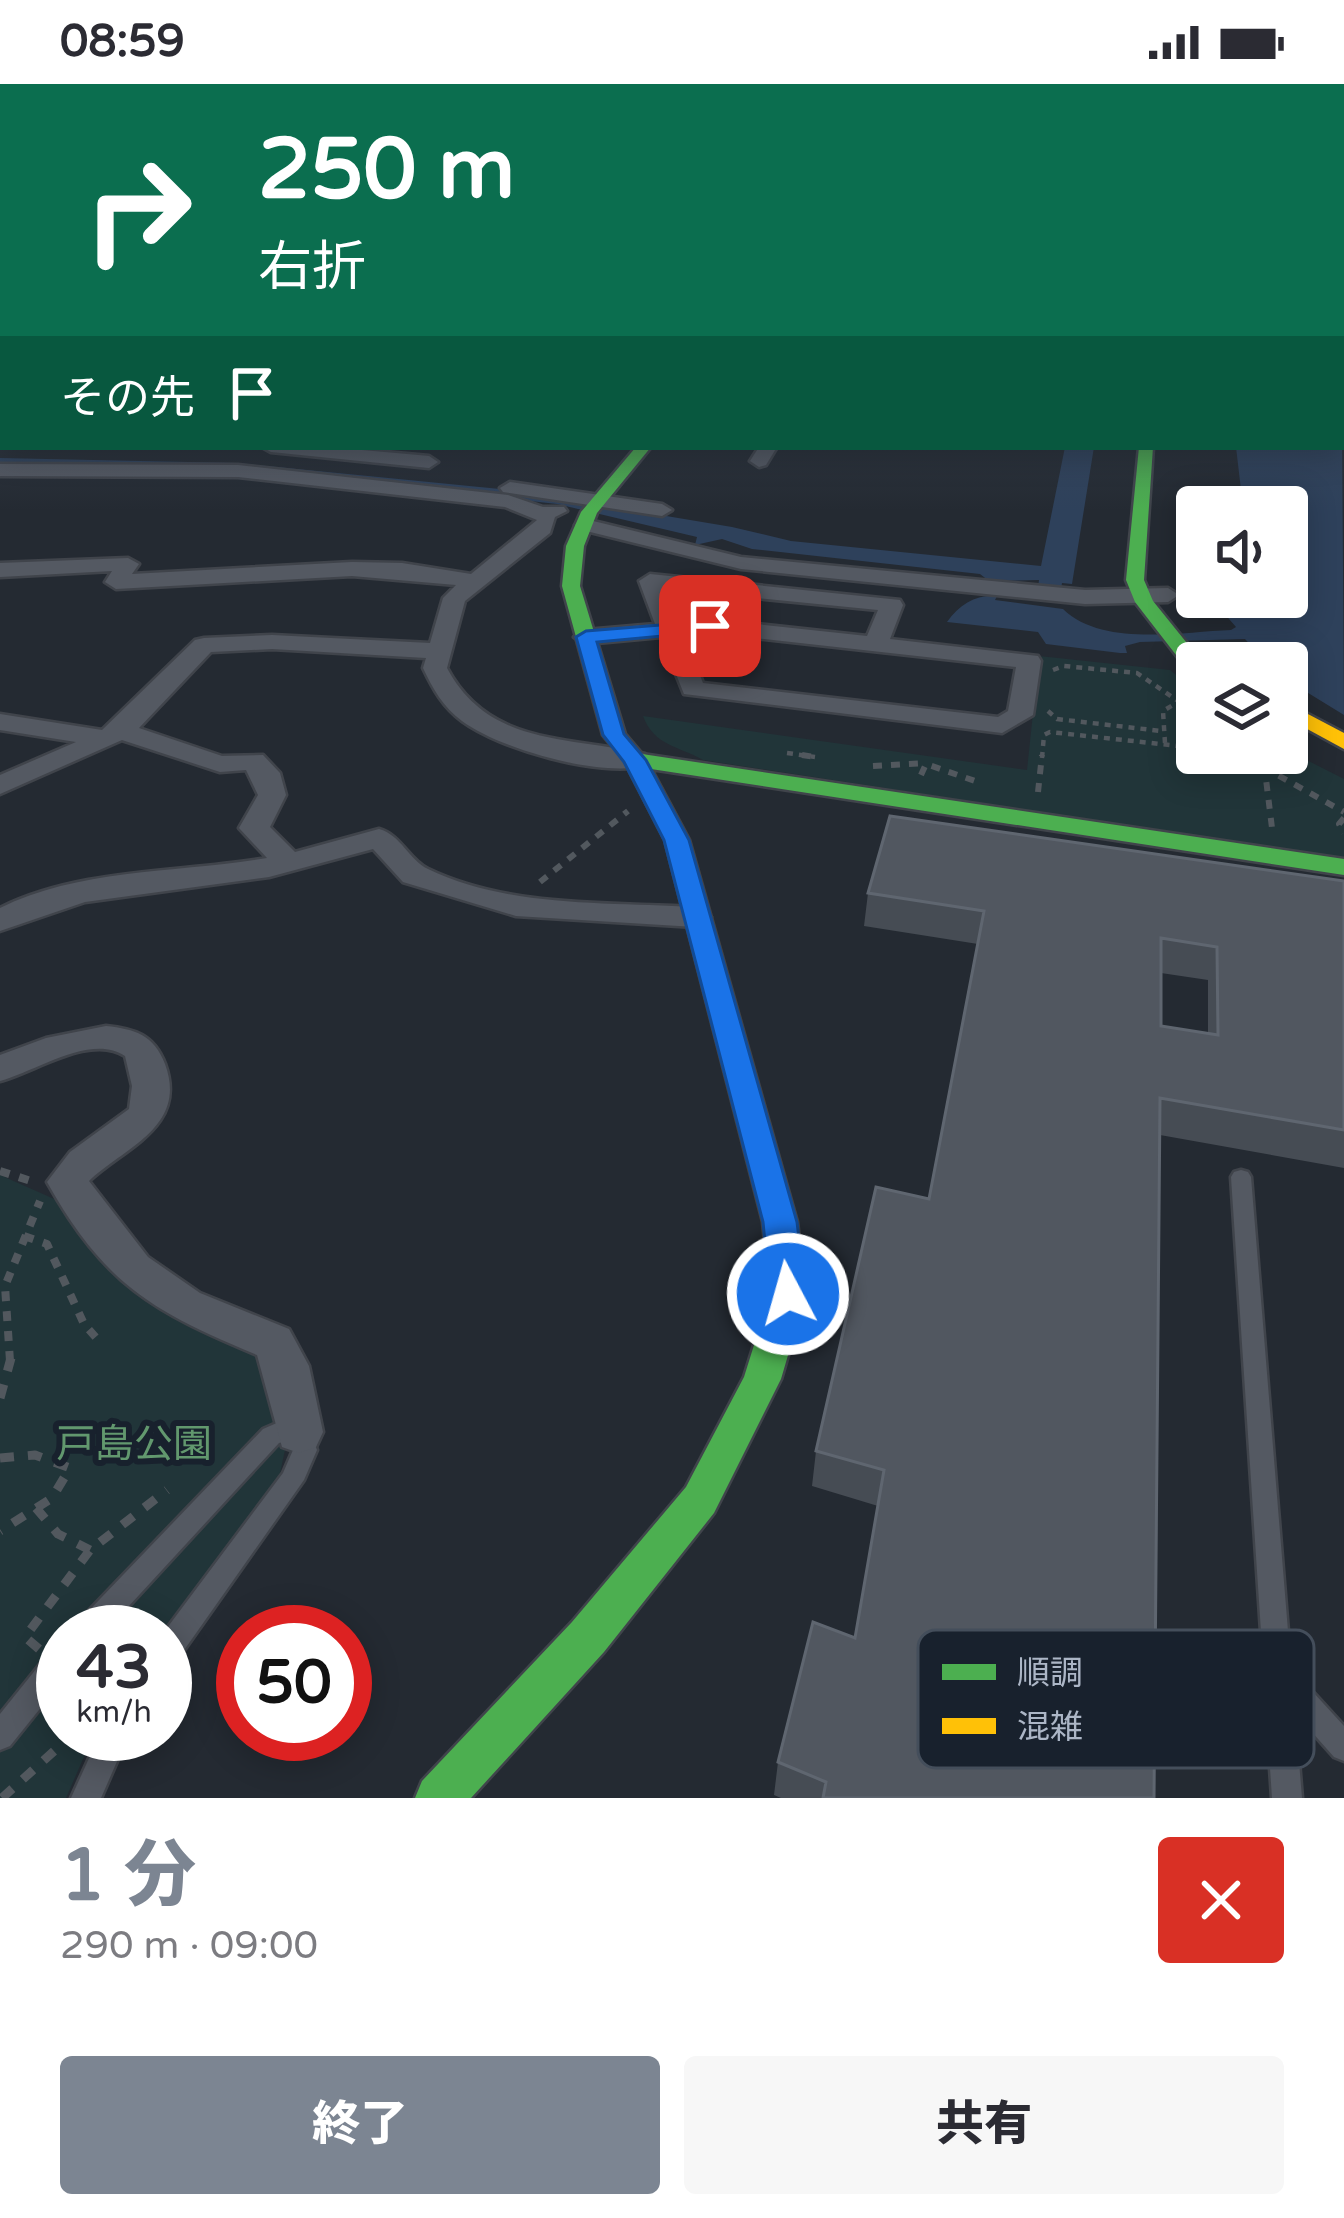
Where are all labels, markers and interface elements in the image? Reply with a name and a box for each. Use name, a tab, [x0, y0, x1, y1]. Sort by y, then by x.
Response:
text: 08:59	[60, 15, 185, 69]
text: 250 m	[258, 120, 515, 221]
icon: right	[60, 132, 216, 288]
text: 右折	[258, 235, 366, 300]
icon: arrive	[219, 360, 285, 426]
text: その先	[60, 372, 195, 426]
map controls	[1176, 486, 1308, 774]
button: sound	[1176, 486, 1308, 618]
pin	[659, 575, 761, 677]
icon: arrive	[677, 593, 743, 659]
button: layers	[1176, 642, 1308, 774]
position arrow	[725, 1231, 851, 1357]
park label: 戸島公園	[56, 1421, 212, 1468]
speed limit sign: 50	[216, 1605, 372, 1761]
legend	[918, 1630, 1314, 1768]
text: 43	[76, 1632, 152, 1704]
text: 順調	[1017, 1654, 1083, 1693]
text: km/h	[76, 1694, 152, 1731]
text: 混雑	[1017, 1708, 1083, 1747]
text: 1 分	[60, 1833, 196, 1920]
button: close	[1158, 1837, 1284, 1963]
text: 290 m · 09:00	[60, 1922, 318, 1969]
button: 終了	[60, 2056, 660, 2194]
button: 共有	[684, 2056, 1284, 2194]

